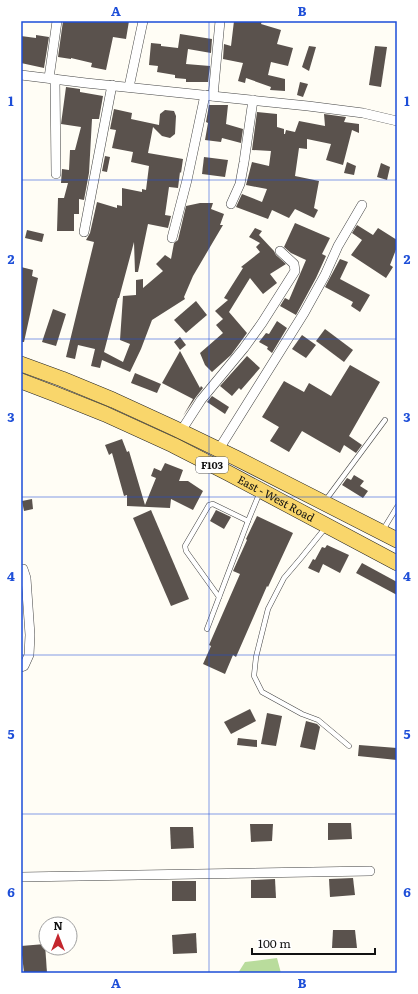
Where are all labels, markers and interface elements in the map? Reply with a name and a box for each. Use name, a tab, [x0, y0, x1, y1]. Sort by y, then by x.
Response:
text: A	[111, 1, 121, 20]
text: B	[298, 1, 307, 20]
text: 1	[8, 91, 14, 110]
text: 1	[404, 91, 410, 110]
text: 2	[8, 249, 15, 268]
text: 2	[404, 249, 411, 268]
text: 3	[7, 407, 15, 426]
text: 3	[403, 407, 411, 426]
road number: F103	[196, 457, 228, 473]
street label: East - West Road	[235, 471, 318, 525]
text: 4	[7, 566, 15, 585]
text: 4	[403, 566, 411, 585]
text: 5	[7, 724, 15, 743]
text: 5	[403, 724, 411, 743]
text: 6	[7, 882, 15, 901]
text: 6	[403, 882, 411, 901]
north arrow	[38, 916, 78, 956]
text: N	[53, 917, 63, 933]
scale bar	[252, 930, 375, 956]
text: 100 m	[258, 934, 291, 952]
text: A	[111, 973, 121, 992]
text: B	[298, 973, 307, 992]

